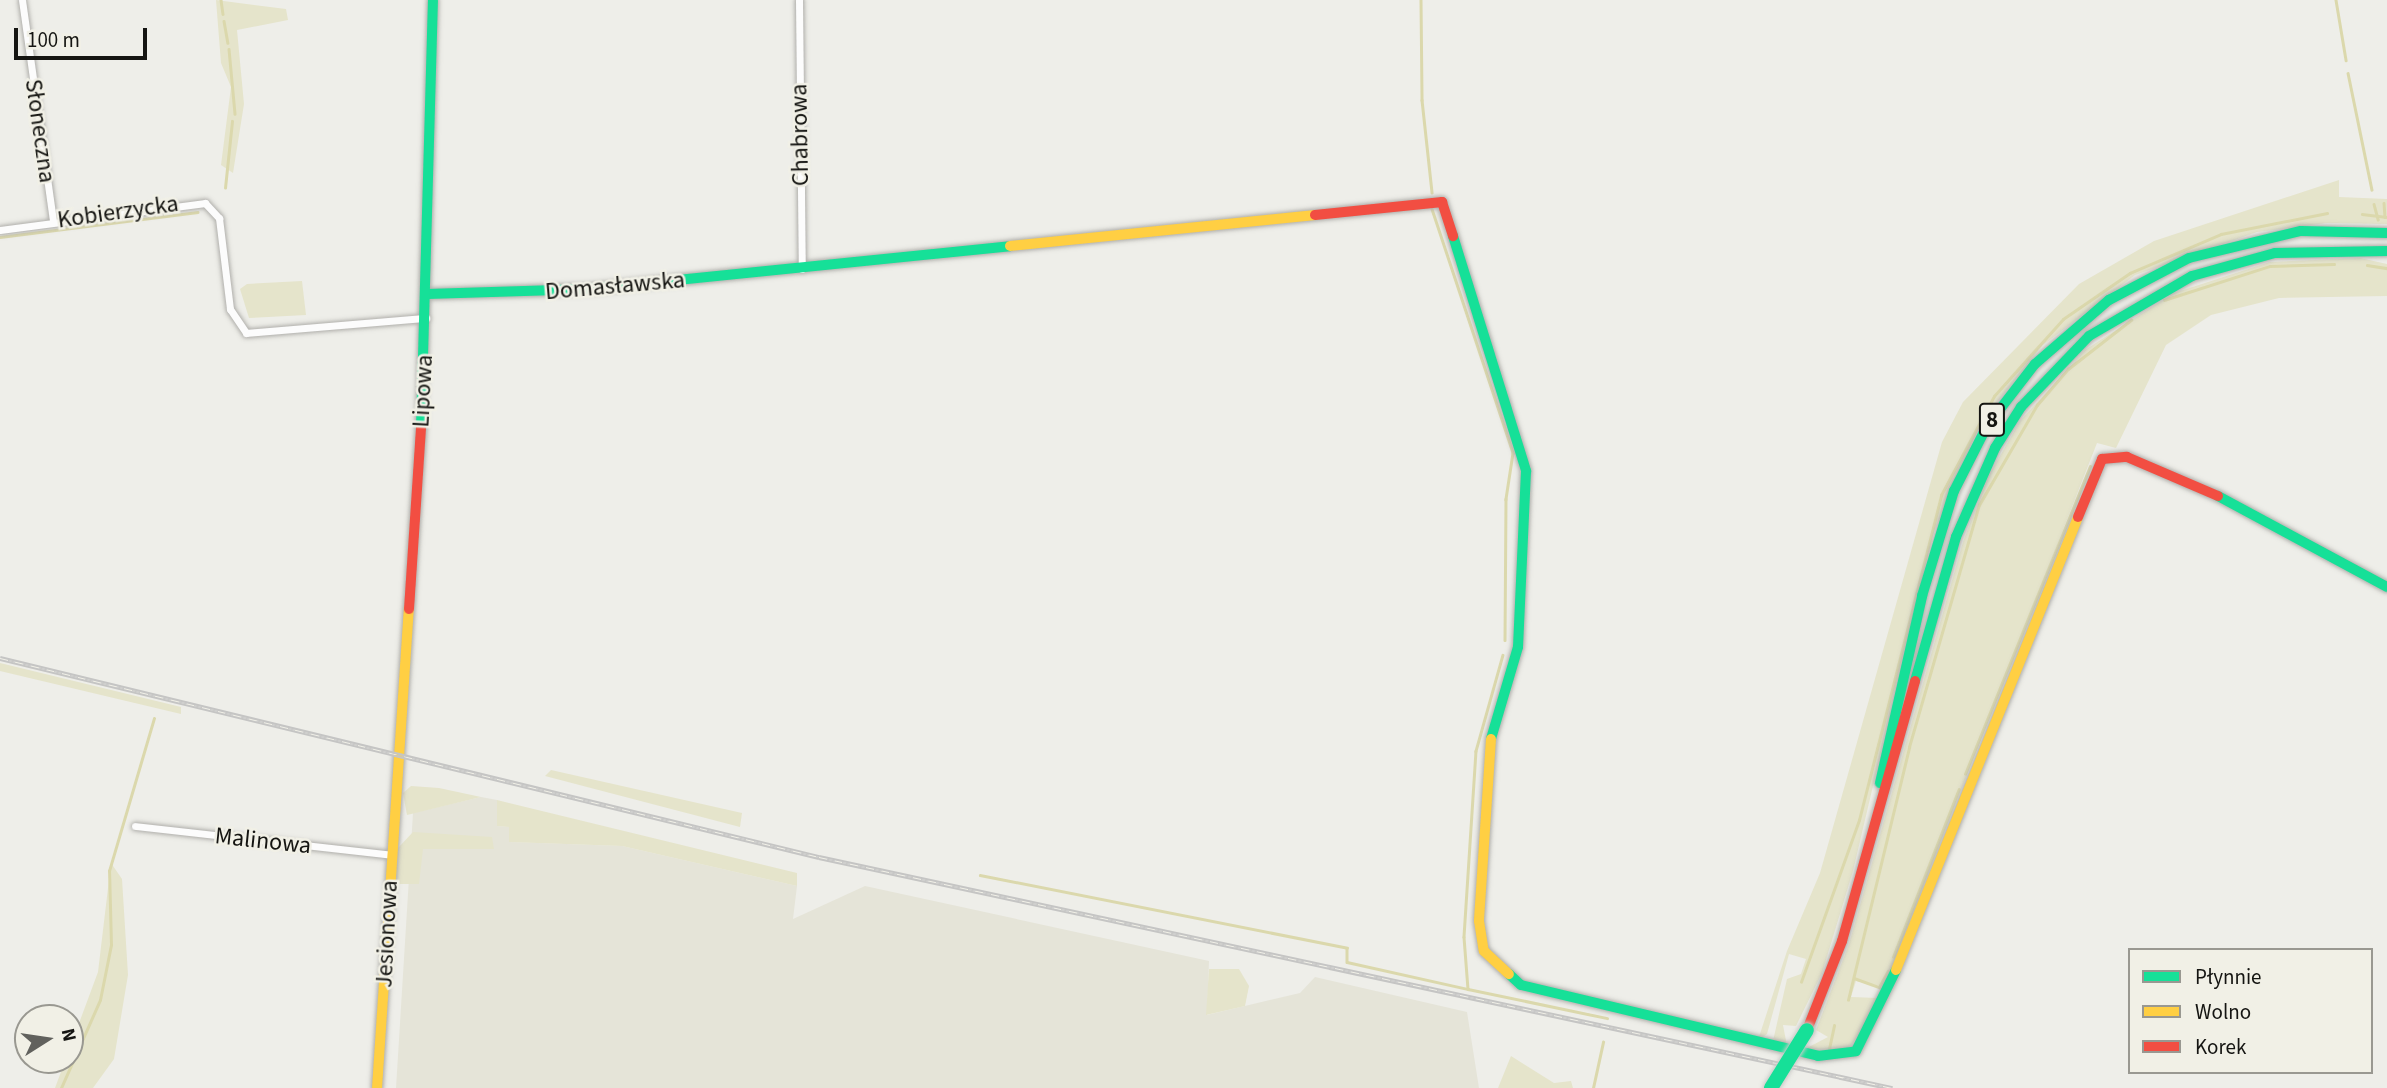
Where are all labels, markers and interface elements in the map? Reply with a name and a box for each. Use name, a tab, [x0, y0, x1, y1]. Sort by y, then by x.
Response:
scale bar	[18, 14, 150, 58]
text: 100 m	[27, 25, 80, 55]
street label: Słoneczna	[18, 77, 62, 185]
street label: Chabrowa	[785, 84, 815, 186]
street label: Kobierzycka	[56, 189, 180, 235]
street label: Domasławska	[544, 266, 686, 306]
street label: Lipowa	[407, 354, 439, 428]
road number: 8	[1978, 400, 2006, 440]
street label: Malinowa	[213, 822, 313, 860]
street label: Jesionowa	[370, 880, 404, 988]
legend	[2128, 948, 2373, 1074]
text: Płynnie	[2195, 962, 2262, 992]
text: Wolno	[2195, 997, 2251, 1027]
north arrow	[14, 1004, 84, 1074]
text: N	[54, 1026, 83, 1044]
text: Korek	[2195, 1032, 2246, 1062]

